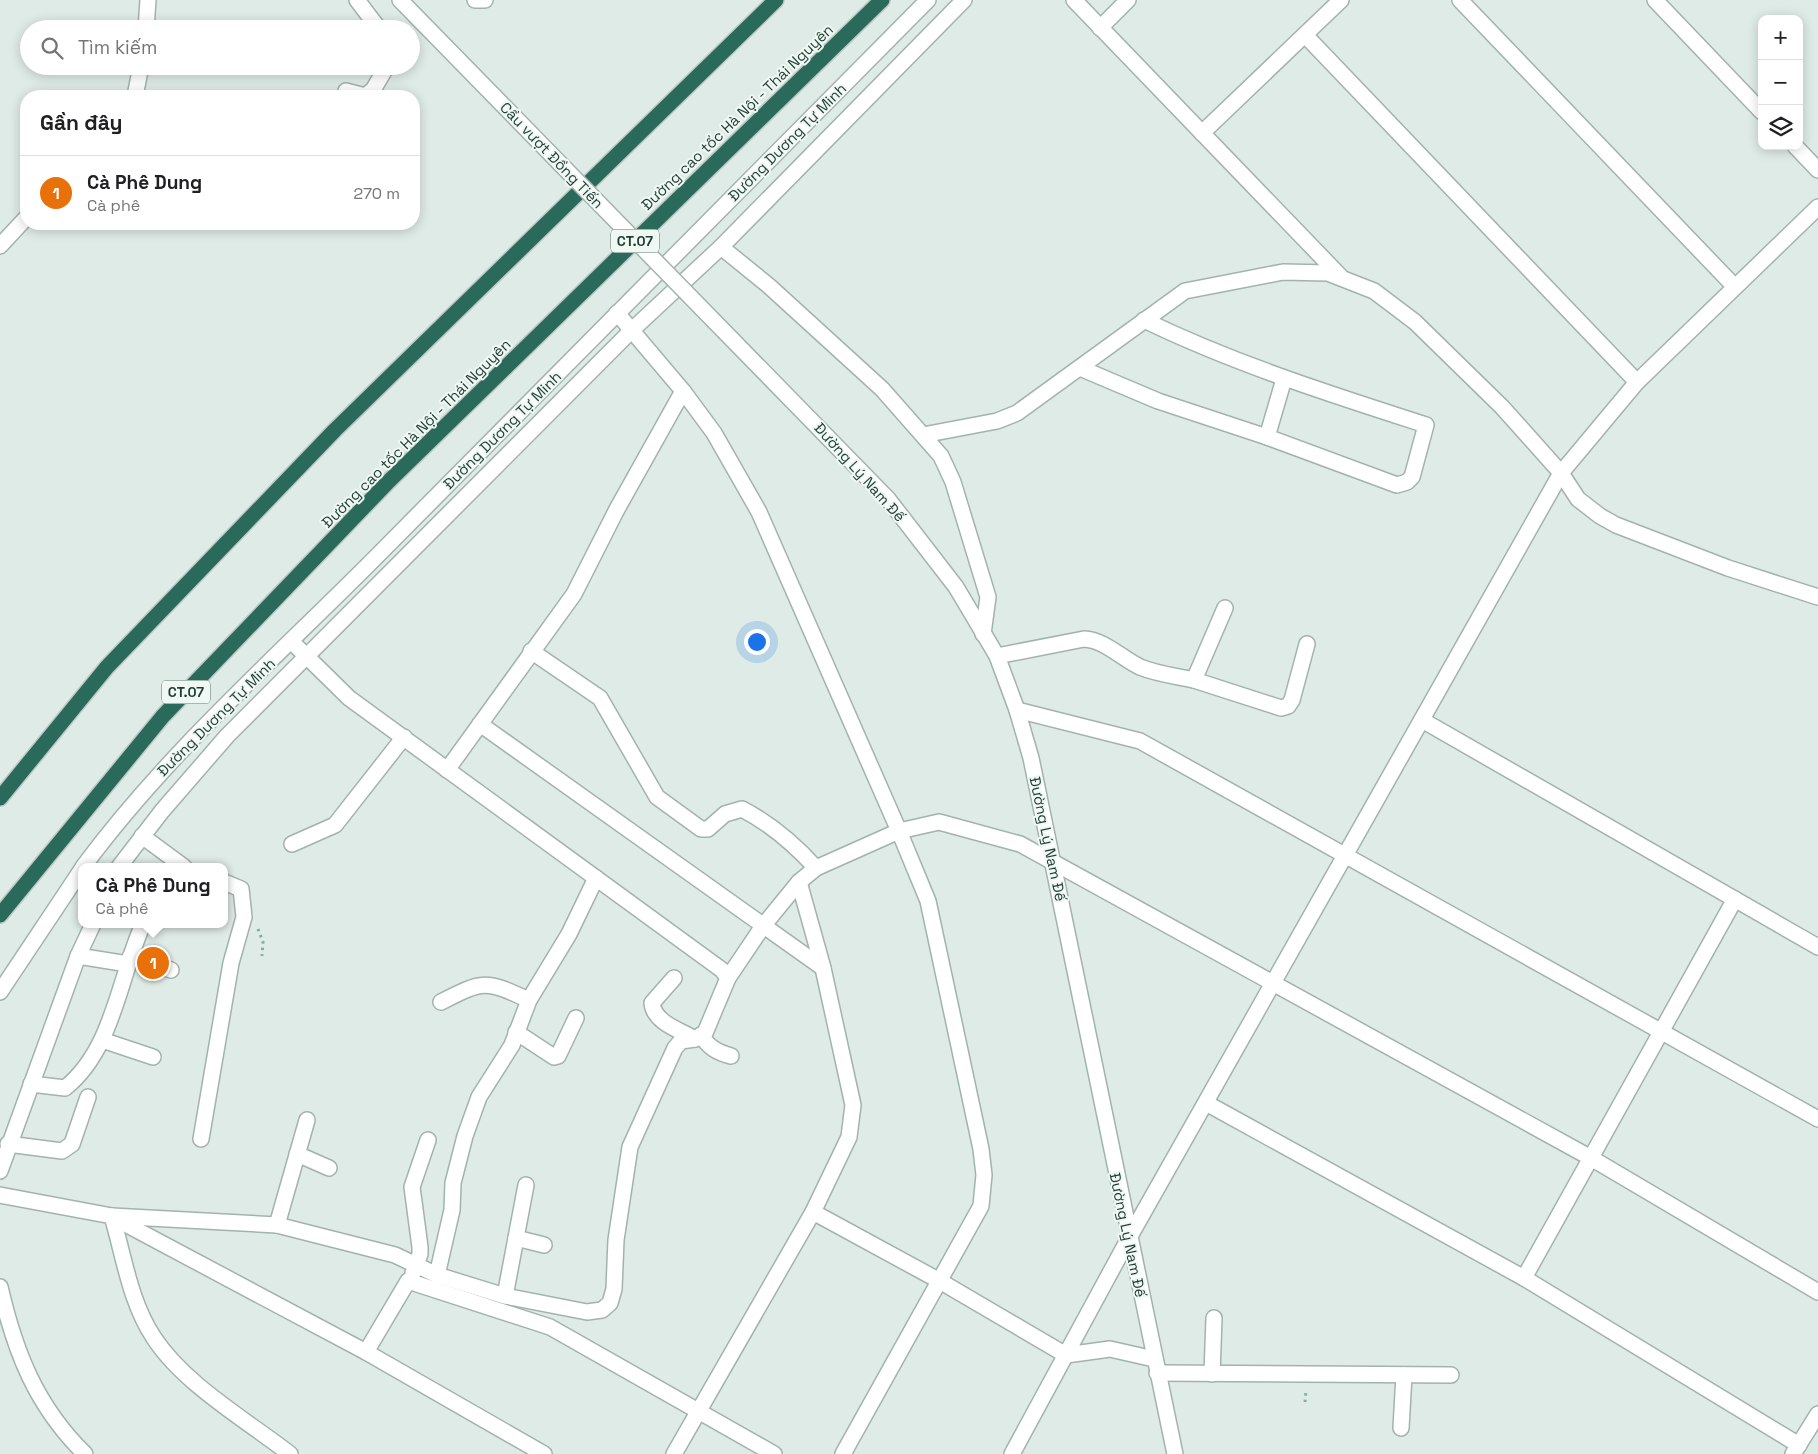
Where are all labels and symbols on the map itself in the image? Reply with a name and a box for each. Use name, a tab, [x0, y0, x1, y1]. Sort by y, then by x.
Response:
street label: Đường cao tốc Hà Nội - Thái Nguyên	[637, 20, 837, 214]
street label: Đường Dương Tự Minh	[724, 79, 850, 205]
street label: Cầu vượt Đồng Tiến	[496, 98, 608, 212]
road number: CT.07	[611, 230, 659, 252]
street label: Đường cao tốc Hà Nội - Thái Nguyên	[318, 335, 514, 531]
street label: Đường Dương Tự Minh	[439, 367, 565, 493]
street label: Đường Lý Nam Đế	[810, 418, 910, 526]
your location	[744, 629, 770, 655]
street label: Đường Dương Tự Minh	[153, 654, 279, 780]
road number: CT.07	[162, 680, 210, 704]
street label: Đường Lý Nam Đế	[1026, 775, 1071, 903]
pin: 1	[137, 944, 169, 982]
street label: Đường Lý Nam Đế	[1106, 1171, 1151, 1299]

